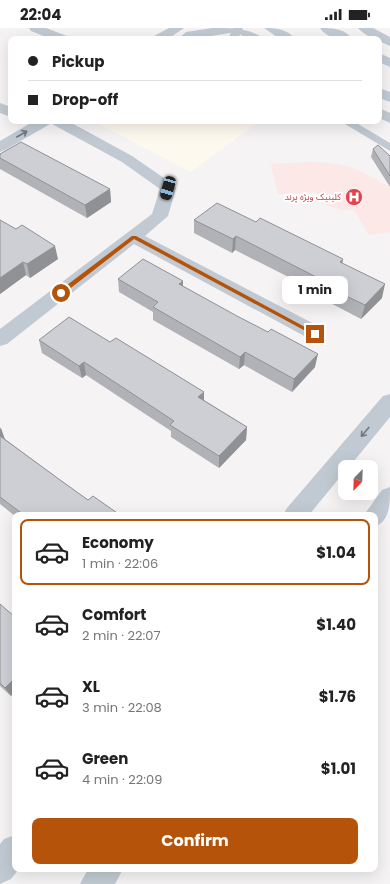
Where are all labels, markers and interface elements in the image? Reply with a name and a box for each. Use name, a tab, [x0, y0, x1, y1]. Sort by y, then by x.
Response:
text: 22:04	[20, 4, 61, 25]
text: Pickup	[52, 51, 104, 72]
text: Drop-off	[52, 89, 118, 110]
one-way arrow	[16, 129, 28, 137]
car	[159, 175, 177, 201]
hospital icon: کلینیک ویژه پرند	[344, 187, 364, 207]
place label: کلینیک ویژه پرند	[284, 191, 341, 203]
callout: 1 min	[282, 276, 348, 304]
text: 1 min	[298, 280, 332, 299]
route start	[52, 284, 70, 302]
route end	[306, 325, 324, 343]
one-way arrow	[360, 427, 369, 437]
north arrow	[338, 460, 378, 500]
map controls	[338, 460, 378, 500]
text: Economy	[82, 532, 154, 553]
icon: car	[34, 534, 70, 570]
text: $1.04	[316, 542, 356, 563]
text: 1 min · 22:06	[82, 554, 158, 573]
text: Comfort	[82, 604, 146, 625]
icon: car	[34, 606, 70, 642]
text: $1.40	[316, 614, 356, 635]
text: 2 min · 22:07	[82, 626, 161, 645]
text: XL	[82, 676, 100, 697]
icon: car	[34, 678, 70, 714]
text: $1.76	[319, 686, 356, 707]
text: 3 min · 22:08	[82, 698, 162, 717]
text: Green	[82, 748, 128, 769]
icon: car	[34, 750, 70, 786]
text: $1.01	[321, 758, 356, 779]
text: 4 min · 22:09	[82, 770, 162, 789]
button: Confirm	[32, 818, 358, 864]

